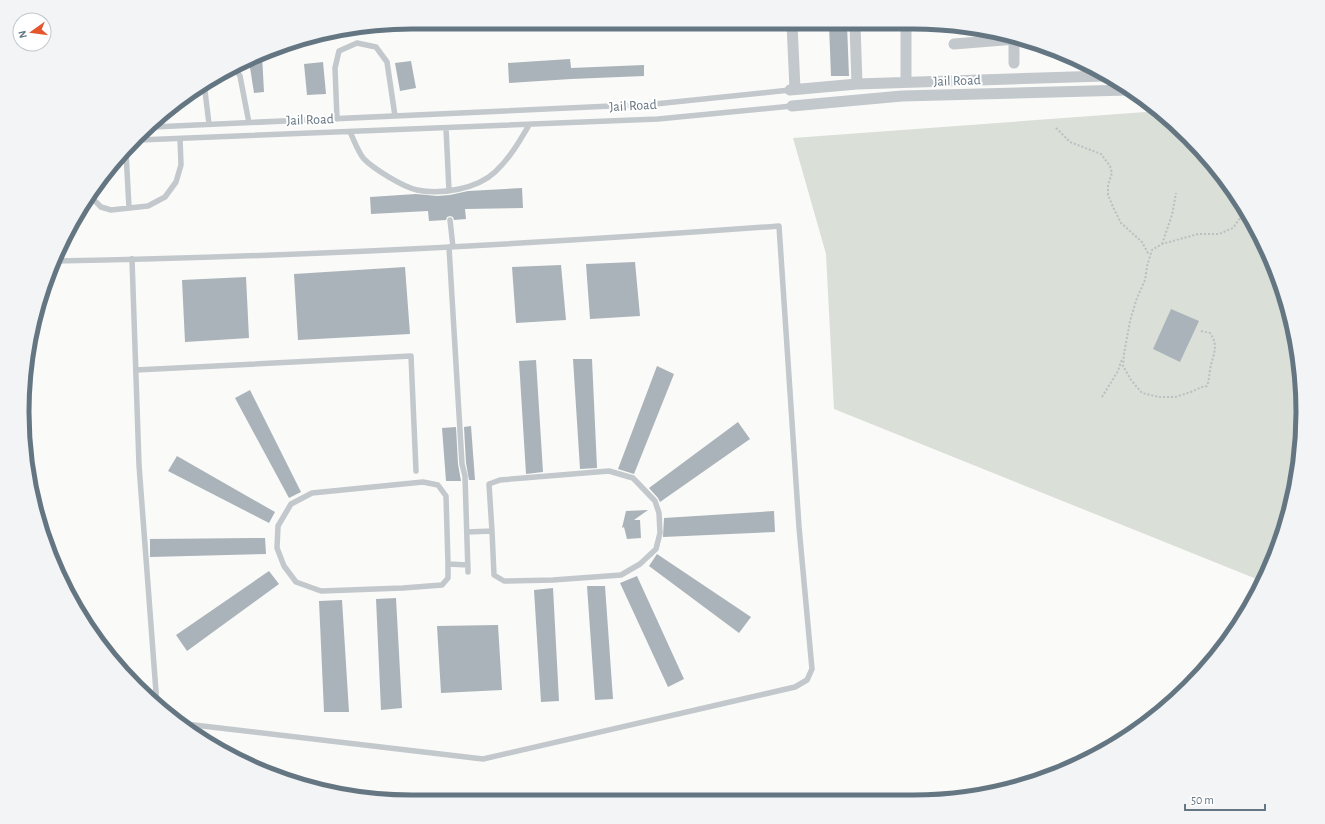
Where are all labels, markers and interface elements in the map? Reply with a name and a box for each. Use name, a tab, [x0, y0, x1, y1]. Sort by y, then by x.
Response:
north arrow	[12, 12, 52, 52]
text: N	[17, 29, 29, 39]
street label: Jail Road	[933, 73, 981, 89]
street label: Jail Road	[609, 98, 657, 114]
street label: Jail Road	[286, 112, 334, 128]
scale bar	[1185, 786, 1265, 812]
text: 50 m	[1191, 794, 1214, 806]

